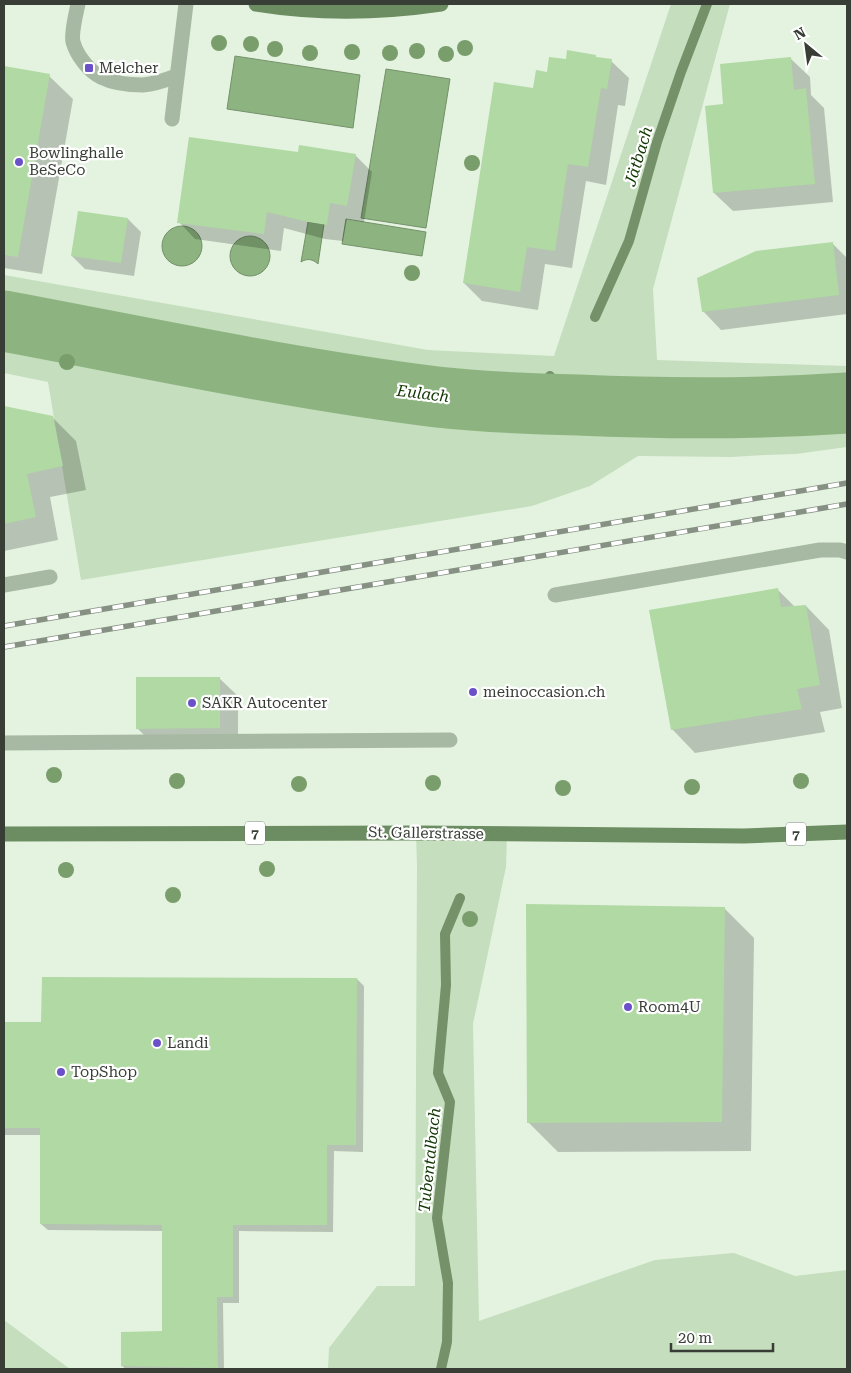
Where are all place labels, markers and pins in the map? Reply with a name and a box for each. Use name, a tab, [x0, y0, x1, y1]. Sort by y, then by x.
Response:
place label: Melcher	[99, 59, 158, 77]
marker: Melcher	[83, 62, 95, 74]
place label: Bowlinghalle BeSeCo	[29, 144, 123, 179]
marker: Bowlinghalle BeSeCo	[13, 156, 25, 168]
place label: meinoccasion.ch	[483, 683, 606, 701]
marker: meinoccasion.ch	[467, 686, 479, 698]
place label: SAKR Autocenter	[202, 694, 327, 712]
marker: SAKR Autocenter	[186, 697, 198, 709]
place label: Room4U	[638, 998, 701, 1016]
marker: Room4U	[622, 1001, 634, 1013]
place label: Landi	[167, 1034, 209, 1052]
marker: Landi	[151, 1037, 163, 1049]
place label: TopShop	[71, 1063, 137, 1081]
marker: TopShop	[55, 1066, 67, 1078]

